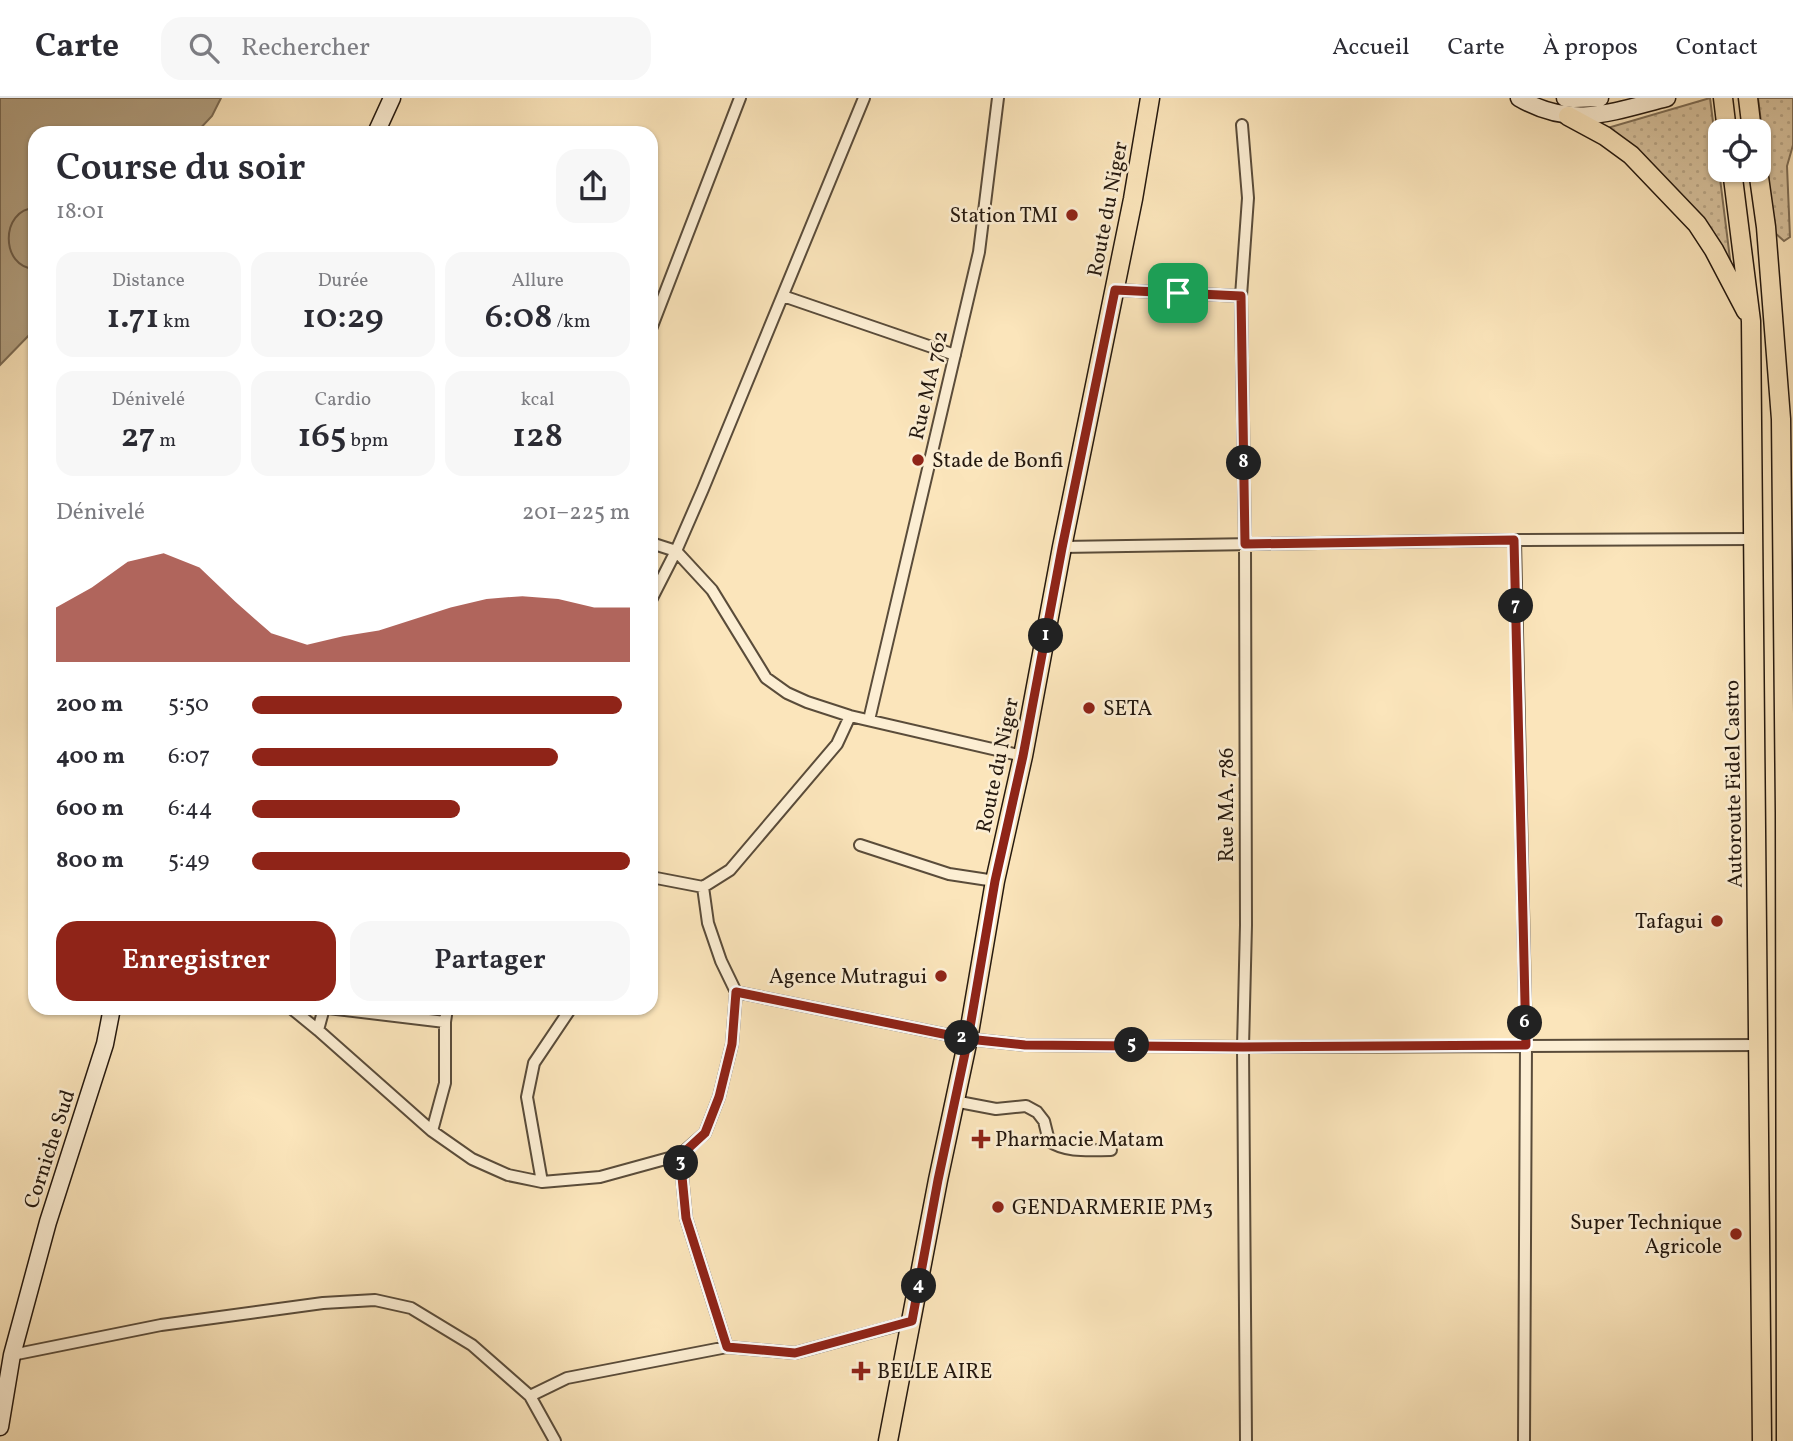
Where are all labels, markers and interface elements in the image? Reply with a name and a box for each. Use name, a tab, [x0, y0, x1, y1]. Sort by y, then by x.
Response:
search box	[161, 17, 651, 80]
text: Carte	[35, 25, 119, 71]
icon: search	[185, 29, 223, 67]
text: Rechercher	[241, 30, 370, 66]
text: Accueil	[1332, 31, 1409, 65]
text: Carte	[1447, 31, 1505, 65]
text: À propos	[1543, 31, 1638, 65]
text: Contact	[1676, 31, 1758, 65]
map controls	[1708, 119, 1771, 182]
button: locate	[1708, 119, 1771, 182]
street label: Route du Niger	[1081, 139, 1136, 280]
text: Course du soir	[56, 143, 306, 196]
button: share	[556, 149, 630, 223]
text: 18:01	[56, 196, 105, 228]
place label: Station TMI	[949, 202, 1058, 231]
marker: Station TMI	[1064, 207, 1080, 223]
pin	[1148, 263, 1208, 323]
text: Distance	[112, 268, 185, 294]
text: Durée	[318, 268, 368, 294]
text: Allure	[511, 268, 564, 294]
icon: arrive	[1159, 274, 1197, 312]
text: 1.71	[106, 294, 159, 342]
text: 10:29	[302, 294, 384, 342]
text: 6:08	[485, 294, 553, 342]
text: km	[159, 309, 190, 335]
text: /km	[553, 309, 591, 335]
street label: Rue MA 762	[903, 328, 956, 443]
text: Dénivelé	[112, 387, 185, 413]
text: Cardio	[315, 387, 371, 413]
text: kcal	[521, 387, 555, 413]
text: 27	[121, 413, 155, 461]
text: 165	[297, 413, 347, 461]
text: 128	[512, 413, 563, 461]
text: m	[155, 428, 176, 454]
text: bpm	[347, 428, 389, 454]
pin: 8	[1226, 446, 1262, 480]
place label: Stade de Bonfi	[932, 447, 1063, 476]
text: 8	[1238, 449, 1249, 475]
marker: Stade de Bonfi	[910, 452, 926, 468]
text: Dénivelé	[56, 497, 145, 529]
text: 201–225 m	[522, 497, 630, 529]
pin: 7	[1498, 588, 1534, 624]
text: 7	[1511, 592, 1520, 618]
pin: 1	[1028, 618, 1064, 654]
text: 1	[1042, 622, 1049, 648]
street label: Autoroute Fidel Castro	[1718, 680, 1751, 888]
text: 200 m	[56, 689, 123, 721]
text: 5:50	[168, 689, 209, 721]
street label: Route du Niger	[970, 695, 1027, 836]
place label: SETA	[1103, 695, 1153, 724]
marker: SETA	[1081, 700, 1097, 716]
text: 400 m	[56, 741, 125, 773]
text: 6:07	[168, 741, 210, 773]
street label: Rue MA. 786	[1213, 748, 1242, 862]
text: 600 m	[56, 793, 124, 825]
text: 6:44	[168, 793, 213, 825]
text: 800 m	[56, 845, 124, 877]
text: 5:49	[168, 845, 209, 877]
place label: Tafagui	[1635, 908, 1703, 937]
marker: Tafagui	[1709, 913, 1725, 929]
button: Enregistrer	[56, 921, 336, 1001]
button: Partager	[350, 921, 630, 1001]
place label: Agence Mutragui	[769, 963, 927, 992]
marker: Agence Mutragui	[933, 968, 949, 984]
pin: 6	[1508, 1006, 1542, 1040]
text: 6	[1519, 1009, 1530, 1035]
pin: 2	[944, 1020, 979, 1056]
text: 2	[957, 1024, 966, 1050]
pin: 5	[1114, 1028, 1150, 1062]
text: 5	[1127, 1031, 1136, 1057]
street label: Corniche Sud	[18, 1086, 83, 1213]
place label: Pharmacie Matam	[995, 1126, 1164, 1155]
marker: Pharmacie Matam	[973, 1131, 989, 1147]
pin: 3	[664, 1146, 698, 1180]
text: 3	[676, 1149, 685, 1175]
place label: GENDARMERIE PM3	[1012, 1194, 1213, 1223]
marker: GENDARMERIE PM3	[990, 1199, 1006, 1215]
place label: Super Technique Agricole	[1570, 1209, 1722, 1262]
marker: Super Technique Agricole	[1728, 1226, 1744, 1242]
pin: 4	[902, 1268, 936, 1304]
text: 4	[913, 1272, 924, 1298]
place label: BELLE AIRE	[877, 1358, 992, 1387]
marker: BELLE AIRE	[851, 1361, 871, 1381]

